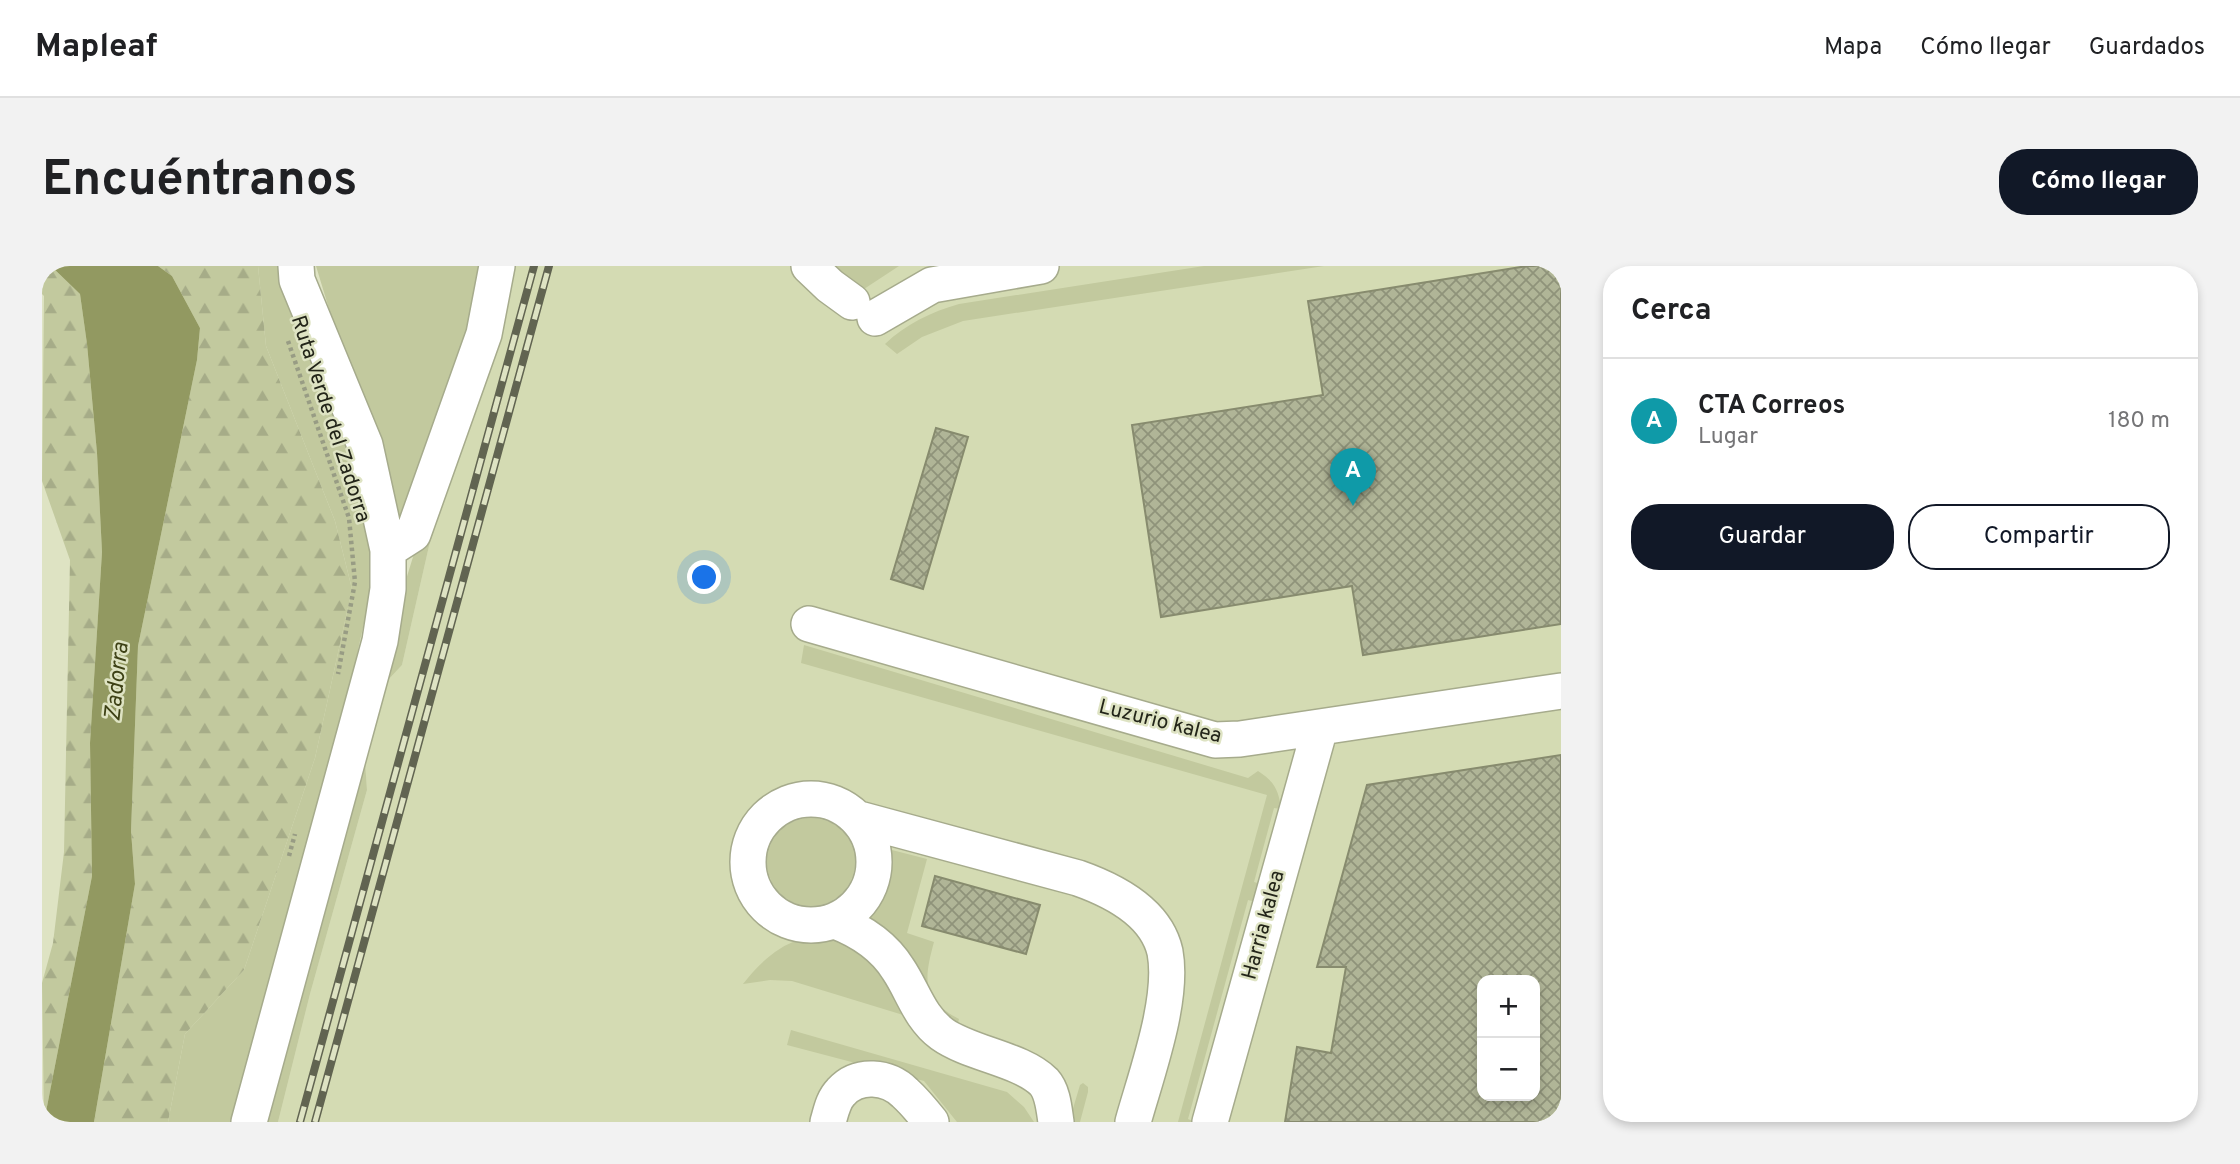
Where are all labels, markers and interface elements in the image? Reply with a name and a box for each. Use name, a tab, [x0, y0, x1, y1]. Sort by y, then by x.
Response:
text: Mapleaf	[35, 27, 158, 69]
text: Mapa	[1824, 33, 1882, 63]
text: Cómo llegar	[1920, 33, 2051, 63]
text: Guardados	[2089, 33, 2205, 63]
button: Cómo llegar	[1999, 149, 2198, 215]
text: Encuéntranos	[42, 151, 357, 213]
text: Cerca	[1631, 293, 1711, 330]
street label: Ruta Verde del Zadorra	[284, 312, 376, 526]
text: CTA Correos	[1698, 390, 1845, 423]
text: A	[1646, 407, 1662, 436]
text: 180 m	[2108, 407, 2170, 436]
text: Lugar	[1698, 423, 1758, 452]
pin: A	[1330, 448, 1376, 506]
button: Guardar	[1631, 504, 1894, 570]
button: Compartir	[1908, 504, 2170, 570]
your location	[687, 560, 721, 594]
water label: Zadorra	[99, 641, 137, 723]
street label: Luzurio kalea	[1096, 694, 1224, 750]
street label: Harria kalea	[1236, 867, 1292, 983]
map controls	[1477, 975, 1540, 1101]
button: +	[1477, 975, 1540, 1038]
button: −	[1477, 1038, 1540, 1101]

